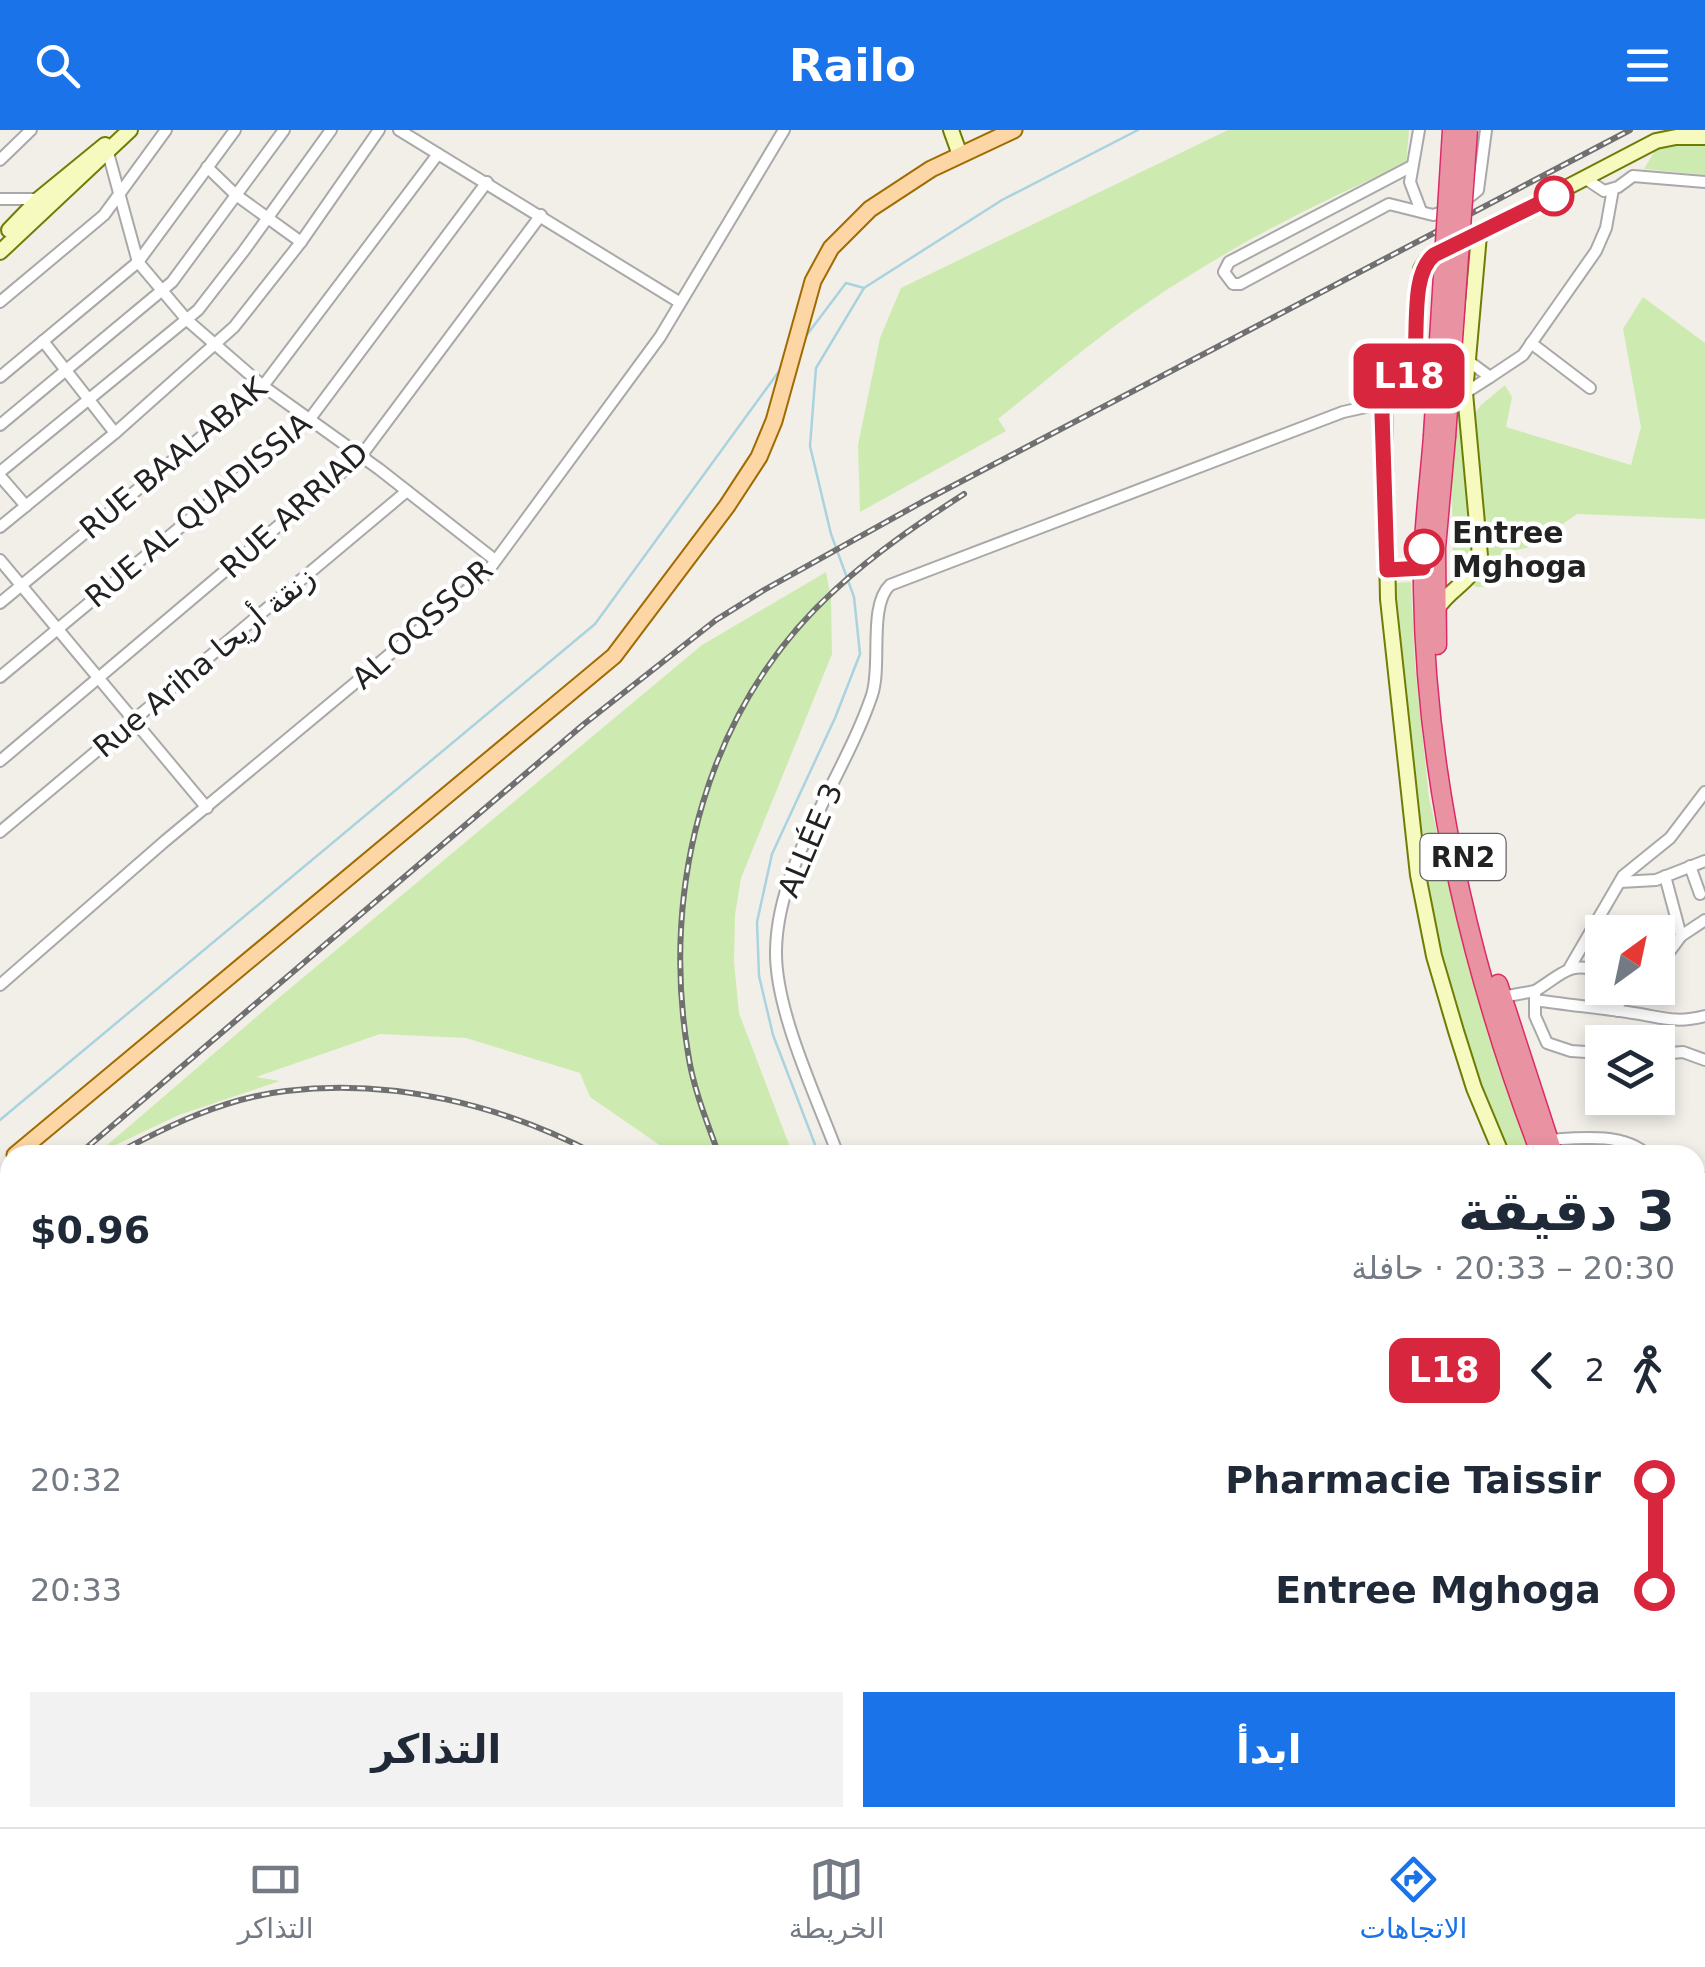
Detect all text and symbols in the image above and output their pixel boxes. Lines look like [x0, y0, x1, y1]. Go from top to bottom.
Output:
icon: search [30, 38, 85, 93]
icon: menu [1620, 38, 1675, 93]
text: Railo [789, 39, 916, 92]
unlabelled marker [1535, 177, 1573, 215]
line badge: L18 [1352, 344, 1466, 408]
text: L18 [1373, 356, 1445, 396]
street label: RUE BAALABAK [73, 369, 274, 546]
street label: RUE AL QUADISSIA [78, 405, 318, 615]
street label: RUE ARRIAD [213, 435, 375, 585]
place label: Entree Mghoga [1452, 515, 1587, 584]
marker: Entree Mghoga [1405, 530, 1443, 568]
street label: AL OQSSOR [345, 552, 499, 696]
street label: Rue Ariha زنقة أريحا [84, 557, 322, 765]
street label: ALLÉE 3 [770, 778, 850, 902]
road number: RN2 [1420, 834, 1506, 880]
north arrow [1585, 915, 1675, 1005]
map controls [1585, 915, 1675, 1115]
button: layers [1585, 1025, 1675, 1115]
text: 3 دقيقة [1458, 1179, 1675, 1243]
text: $0.96 [30, 1208, 150, 1252]
text: 20:30 – 20:33 · حافلة [1351, 1249, 1675, 1287]
icon: back [1515, 1343, 1570, 1398]
icon: walk [1620, 1343, 1675, 1398]
text: L18 [1409, 1350, 1480, 1390]
text: 2 [1585, 1351, 1605, 1389]
text: Pharmacie Taissir [1225, 1458, 1601, 1502]
text: 20:32 [30, 1461, 122, 1499]
text: Entree Mghoga [1275, 1568, 1601, 1612]
text: 20:33 [30, 1571, 122, 1609]
button: التذاكر [30, 1692, 843, 1807]
button: ابدأ [863, 1692, 1675, 1807]
tab: التذاكر [238, 1852, 314, 1945]
tab: الخريطة [789, 1852, 884, 1945]
tab: الاتجاهات [1360, 1852, 1467, 1945]

